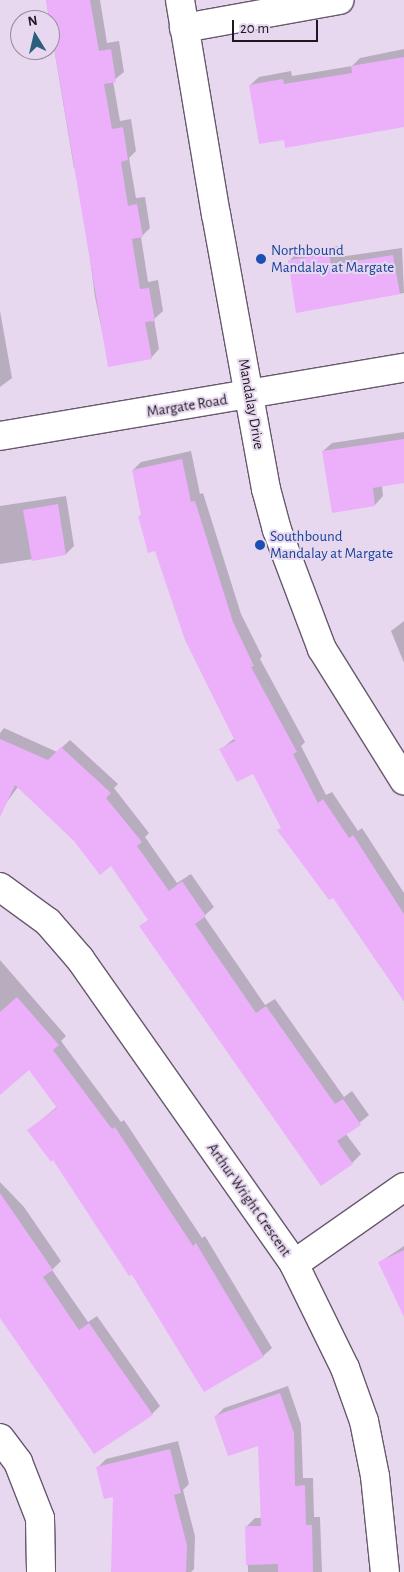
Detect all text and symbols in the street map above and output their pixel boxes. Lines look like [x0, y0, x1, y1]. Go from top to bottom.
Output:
north arrow [10, 10, 60, 60]
scale bar [234, 10, 320, 42]
text: N [27, 13, 39, 29]
text: 20 m [240, 21, 269, 36]
place label: Northbound Mandalay at Margate [271, 241, 394, 276]
marker: Northbound Mandalay at Margate [255, 253, 267, 265]
street label: Mandalay Drive [234, 357, 268, 451]
street label: Margate Road [146, 391, 228, 421]
place label: Southbound Mandalay at Margate [270, 527, 393, 562]
marker: Southbound Mandalay at Margate [254, 539, 266, 551]
street label: Arthur Wright Crescent [203, 1140, 295, 1260]

